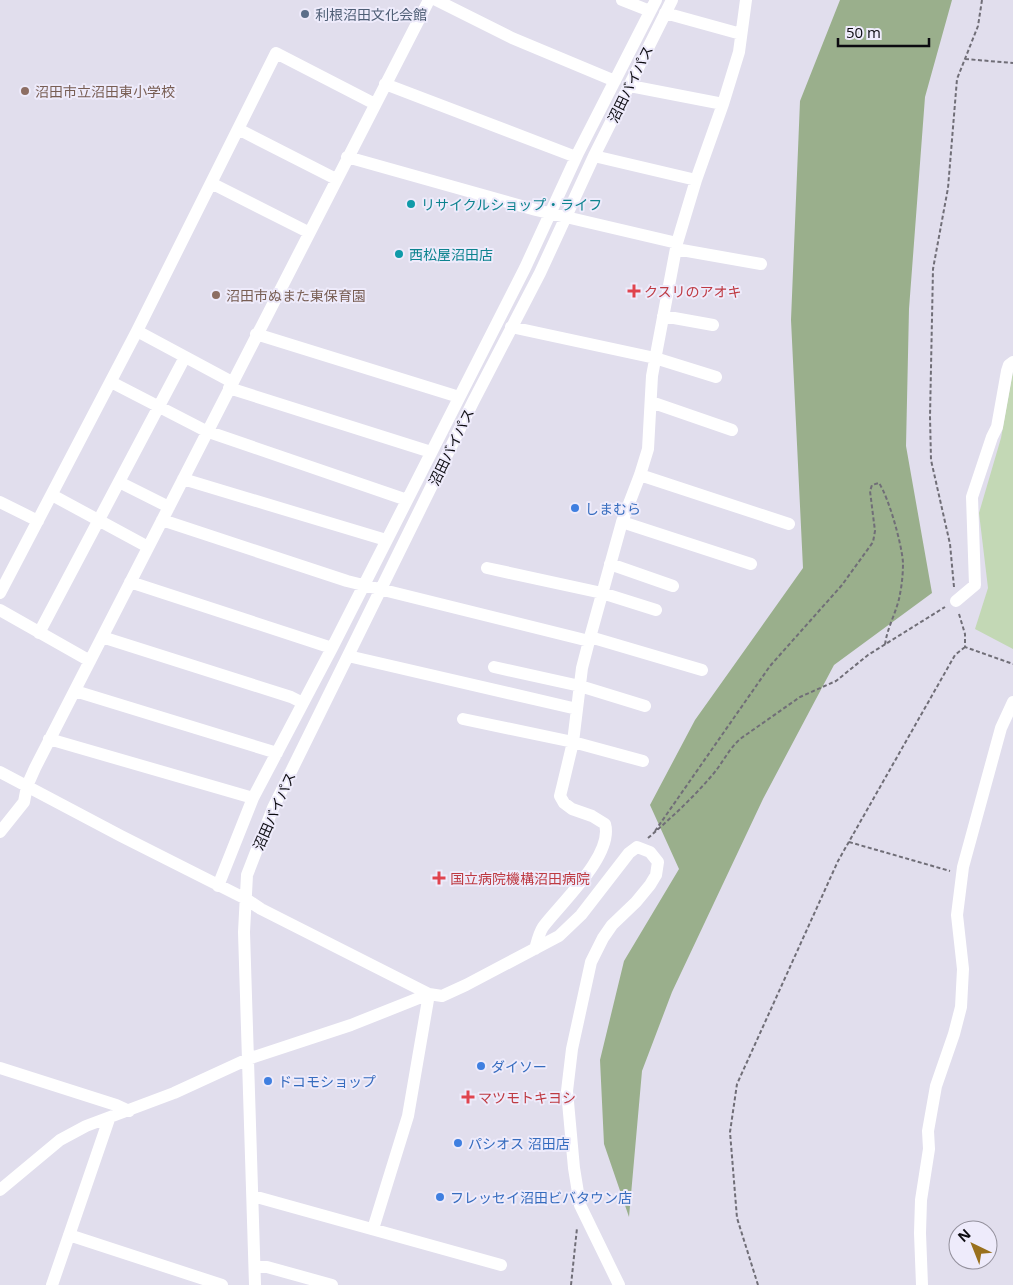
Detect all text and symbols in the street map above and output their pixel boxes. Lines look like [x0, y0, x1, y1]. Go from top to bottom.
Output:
place label: 利根沼田文化会館 [315, 5, 427, 24]
marker: 利根沼田文化会館 [299, 8, 311, 20]
scale bar [838, 15, 929, 47]
text: 50 m [846, 22, 881, 42]
street label: 沼田バイパス [603, 42, 657, 126]
place label: 沼田市立沼田東小学校 [35, 82, 175, 101]
marker: 沼田市立沼田東小学校 [19, 85, 31, 97]
place label: リサイクルショップ・ライフ [421, 195, 602, 214]
marker: リサイクルショップ・ライフ [405, 198, 417, 210]
place label: 西松屋沼田店 [409, 245, 493, 264]
marker: 西松屋沼田店 [393, 248, 405, 260]
place label: クスリのアオキ [644, 282, 742, 301]
marker: クスリのアオキ [628, 285, 640, 297]
place label: 沼田市ぬまた東保育園 [226, 286, 366, 305]
marker: 沼田市ぬまた東保育園 [210, 289, 222, 301]
street label: 沼田バイパス [424, 405, 478, 489]
place label: しまむら [585, 499, 641, 518]
marker: しまむら [569, 502, 581, 514]
street label: 沼田バイパス [248, 769, 300, 853]
place label: 国立病院機構沼田病院 [450, 869, 590, 888]
marker: 国立病院機構沼田病院 [432, 871, 446, 885]
place label: ダイソー [491, 1057, 547, 1076]
marker: ダイソー [475, 1060, 487, 1072]
place label: ドコモショップ [278, 1072, 376, 1091]
marker: ドコモショップ [262, 1075, 274, 1087]
place label: マツモトキヨシ [478, 1088, 576, 1107]
marker: マツモトキヨシ [462, 1091, 474, 1103]
place label: パシオス 沼田店 [468, 1134, 570, 1153]
marker: パシオス 沼田店 [452, 1137, 464, 1149]
place label: フレッセイ沼田ビバタウン店 [450, 1188, 632, 1207]
marker: フレッセイ沼田ビバタウン店 [434, 1191, 446, 1203]
north arrow [948, 1220, 998, 1270]
text: N [953, 1224, 974, 1246]

